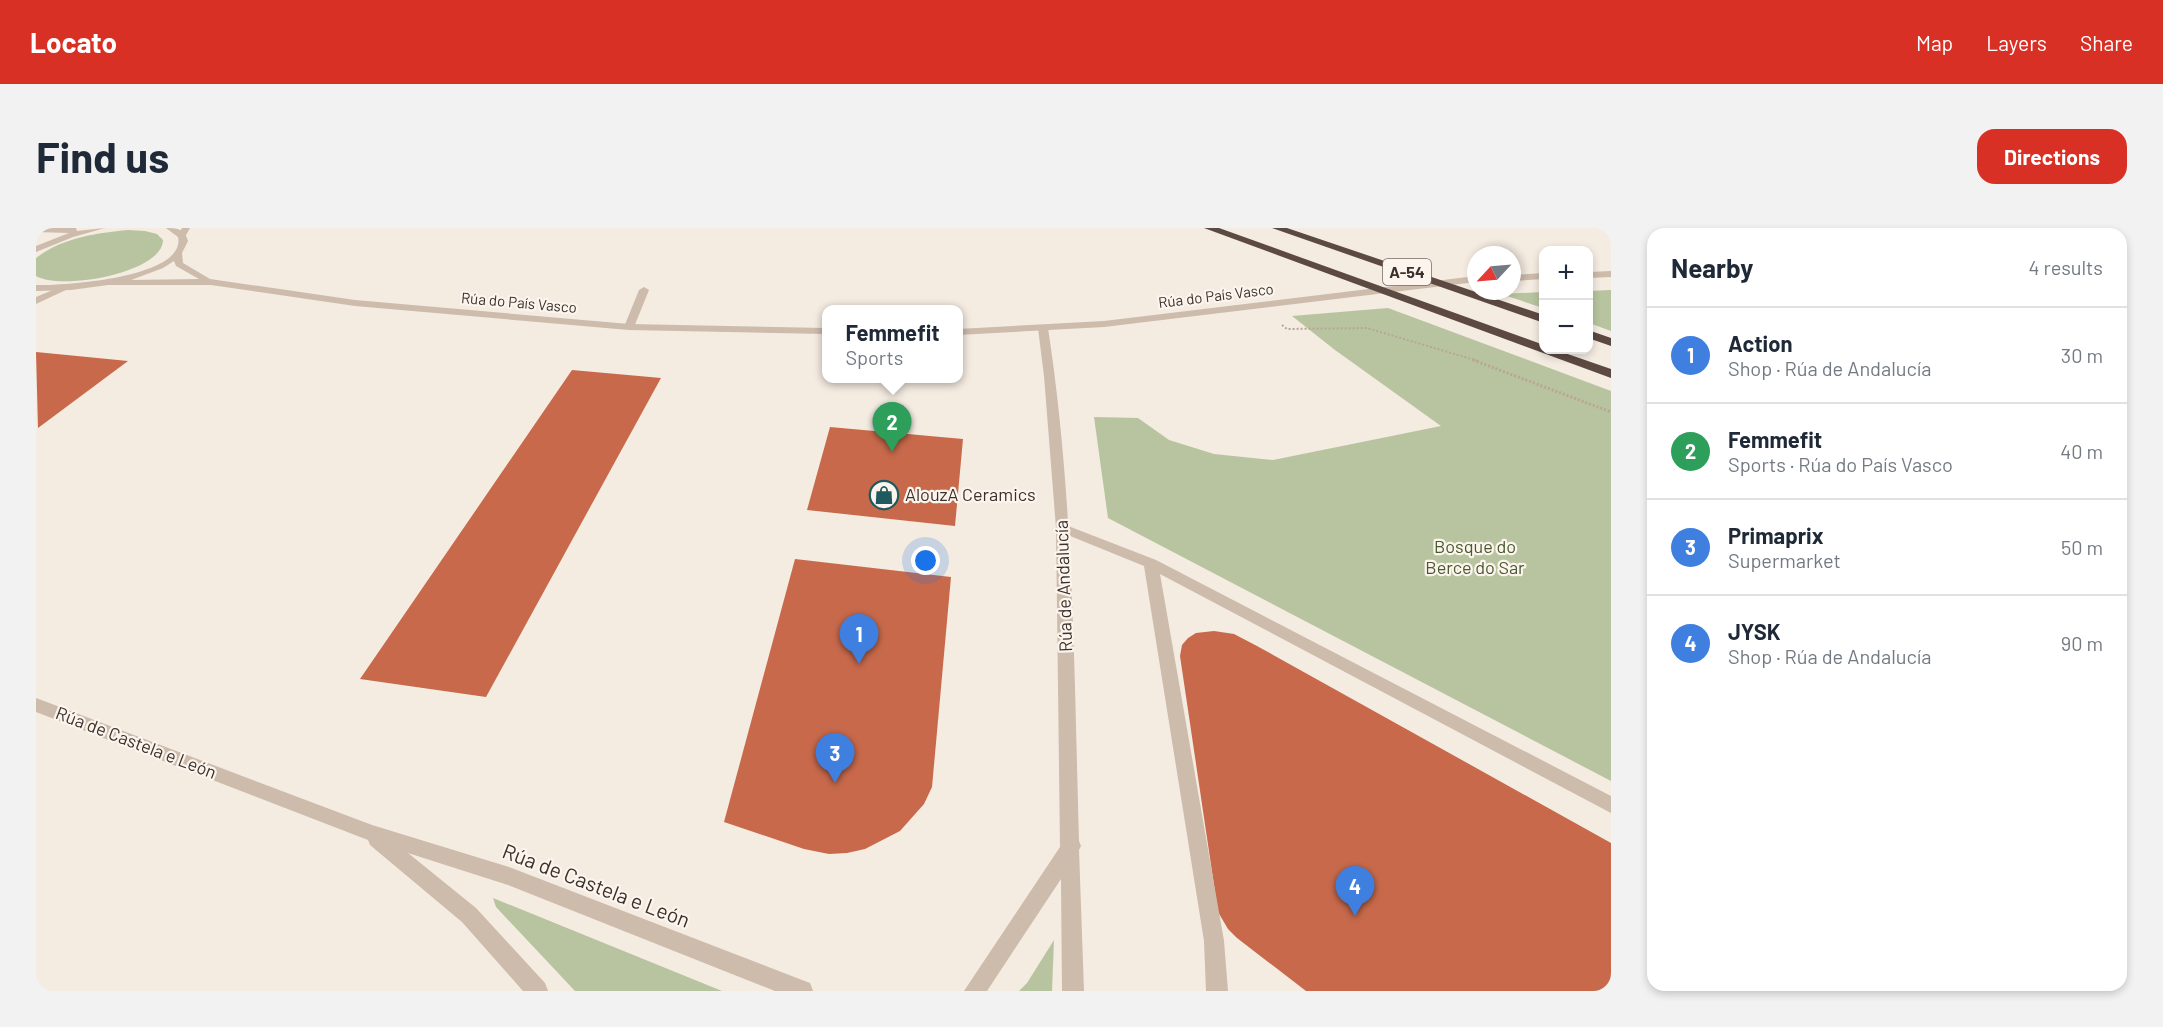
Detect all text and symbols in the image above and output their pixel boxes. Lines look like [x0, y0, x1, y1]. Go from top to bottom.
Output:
text: Locato [30, 25, 117, 59]
text: Map [1916, 30, 1953, 55]
text: Layers [1986, 30, 2047, 55]
text: Share [2080, 30, 2133, 55]
button: Directions [1977, 129, 2127, 184]
text: Find us [36, 131, 169, 181]
north arrow [1467, 246, 1521, 300]
map controls [1539, 246, 1593, 354]
button: + [1539, 246, 1593, 300]
text: Nearby [1671, 252, 1753, 283]
text: 4 results [2028, 255, 2103, 279]
road number: A-54 [1383, 259, 1431, 285]
street label: Rúa do País Vasco [1157, 279, 1275, 311]
street label: Rúa do País Vasco [460, 288, 578, 316]
button: − [1539, 300, 1593, 354]
popup [822, 305, 963, 383]
text: Femmefit [845, 319, 940, 345]
text: Action [1728, 330, 1792, 356]
text: 1 [1687, 343, 1694, 367]
text: 30 m [2061, 343, 2103, 367]
text: Sports [845, 345, 903, 369]
text: Shop · Rúa de Andalucía [1728, 356, 1931, 380]
pin: 2 [872, 402, 912, 452]
text: Femmefit [1728, 426, 1822, 452]
text: 2 [1685, 439, 1696, 463]
text: 40 m [2060, 439, 2103, 463]
text: Sports · Rúa do País Vasco [1728, 452, 1953, 476]
shop icon: AlouzA Ceramics [868, 479, 900, 511]
place label: AlouzA Ceramics [905, 483, 1036, 505]
street label: Rúa de Andalucía [1050, 520, 1076, 652]
text: Primaprix [1728, 522, 1824, 548]
park label: Bosque do Berce do Sar [1425, 535, 1525, 578]
text: 3 [1685, 535, 1696, 559]
text: 50 m [2061, 535, 2103, 559]
your location [911, 546, 940, 575]
text: Supermarket [1728, 548, 1841, 572]
pin: 1 [840, 614, 878, 664]
text: JYSK [1728, 618, 1781, 644]
text: 4 [1684, 631, 1697, 655]
text: 90 m [2061, 631, 2103, 655]
text: Shop · Rúa de Andalucía [1728, 644, 1931, 668]
street label: Rúa de Castela e León [53, 701, 220, 783]
pin: 3 [816, 734, 854, 783]
street label: Rúa de Castela e León [499, 837, 694, 932]
pin: 4 [1336, 866, 1374, 916]

